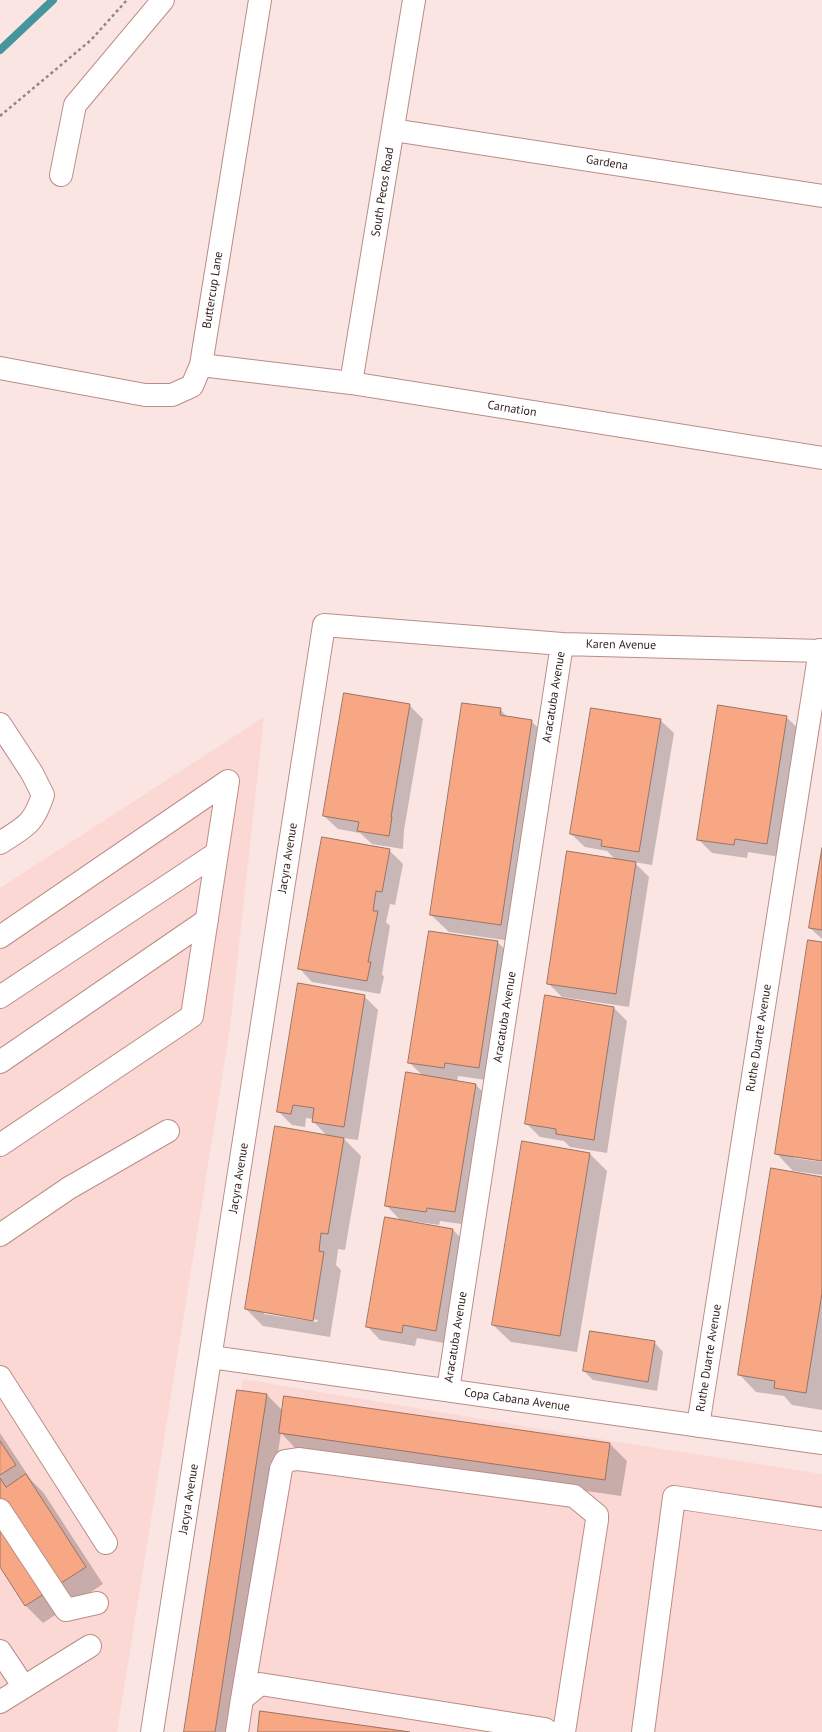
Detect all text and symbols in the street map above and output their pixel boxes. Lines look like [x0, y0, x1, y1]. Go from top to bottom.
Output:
street label: South Pecos Road [369, 146, 397, 238]
street label: Gardena [585, 153, 629, 173]
street label: Buttercup Lane [200, 250, 226, 330]
street label: Carnation [486, 398, 538, 420]
street label: Karen Avenue [586, 637, 656, 653]
street label: Aracatuba Avenue [540, 650, 568, 744]
street label: Jacyra Avenue [275, 822, 301, 894]
street label: Aracatuba Avenue [491, 970, 519, 1064]
street label: Ruthe Duarte Avenue [743, 983, 775, 1093]
street label: Jacyra Avenue [226, 1142, 252, 1214]
street label: Aracatuba Avenue [442, 1290, 470, 1384]
street label: Ruthe Duarte Avenue [693, 1303, 725, 1413]
street label: Copa Cabana Avenue [463, 1385, 571, 1415]
street label: Jacyra Avenue [176, 1463, 202, 1535]

